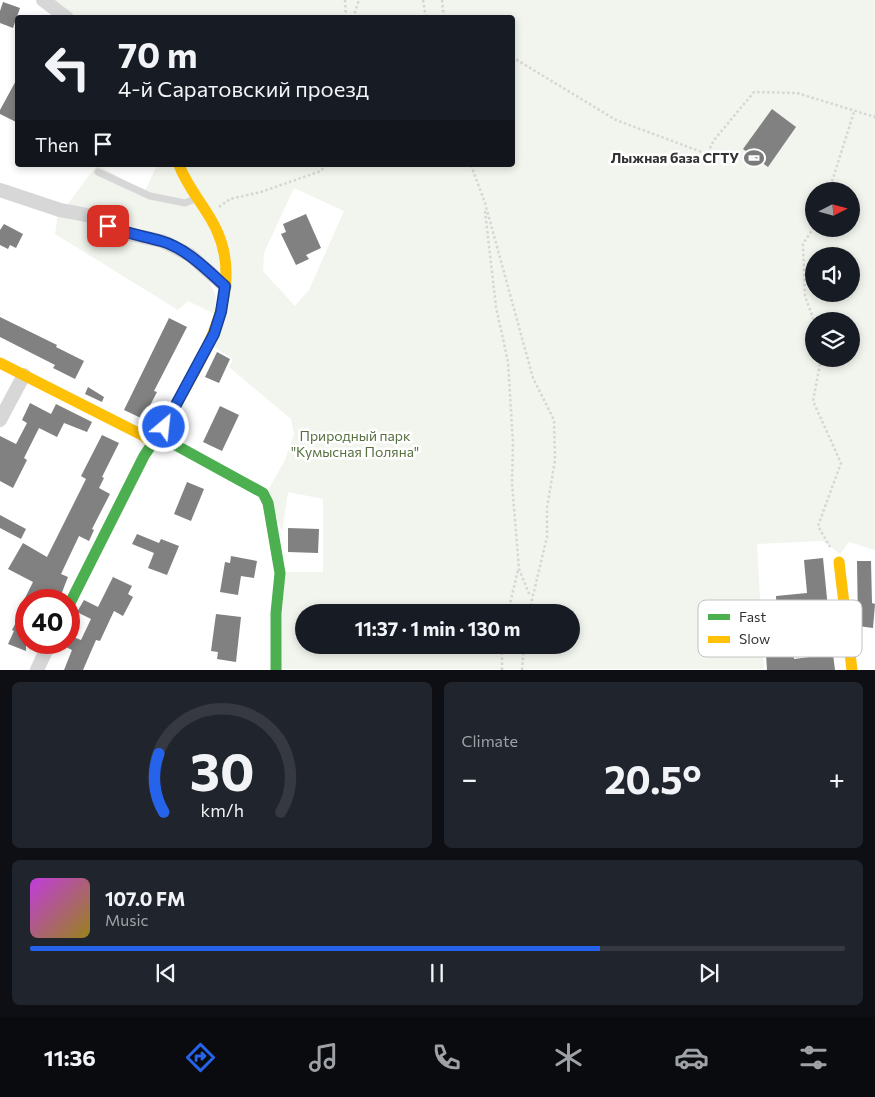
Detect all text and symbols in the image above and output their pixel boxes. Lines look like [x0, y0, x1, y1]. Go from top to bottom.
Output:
text: 70 m [118, 32, 198, 75]
icon: left [35, 35, 100, 100]
text: 4-й Саратовский проезд [118, 75, 369, 102]
icon: arrive [89, 130, 117, 158]
text: Then [35, 133, 79, 156]
sports icon: Лыжная база СГТУ [743, 147, 765, 169]
place label: Лыжная база СГТУ [611, 149, 739, 166]
north arrow [805, 182, 860, 238]
map controls [805, 182, 860, 367]
pin [87, 205, 129, 247]
icon: arrive [94, 212, 122, 240]
button: sound [805, 247, 860, 302]
button: layers [805, 312, 860, 367]
position arrow [137, 400, 189, 452]
park label: Природный парк "Кумысная Поляна" [291, 427, 419, 460]
speed limit sign: 40 [15, 589, 80, 654]
legend [698, 600, 862, 657]
text: Fast [739, 608, 766, 625]
text: 11:37 · 1 min · 130 m [355, 617, 520, 640]
text: Slow [739, 630, 770, 647]
text: Climate [462, 731, 518, 750]
text: 30 [189, 738, 254, 802]
text: 20.5° [604, 755, 702, 802]
text: − [462, 761, 477, 795]
text: + [829, 761, 845, 795]
text: km/h [200, 799, 243, 821]
text: 107.0 FM [105, 887, 185, 910]
text: Music [105, 910, 149, 929]
icon: previous [152, 959, 180, 987]
icon: pause [423, 959, 451, 987]
icon: next [695, 959, 723, 987]
icon: directions [183, 1040, 218, 1075]
icon: music [306, 1040, 341, 1075]
icon: phone [429, 1040, 464, 1075]
icon: climate [551, 1040, 586, 1075]
icon: car [674, 1040, 709, 1075]
icon: filters [796, 1040, 831, 1075]
text: 11:36 [44, 1044, 96, 1071]

